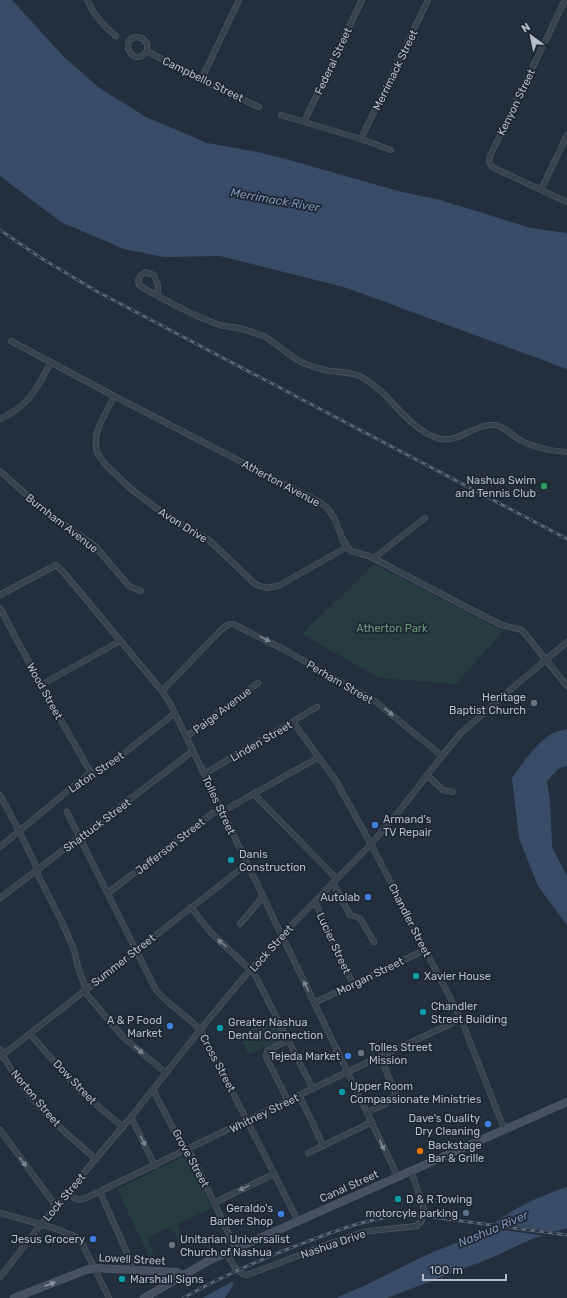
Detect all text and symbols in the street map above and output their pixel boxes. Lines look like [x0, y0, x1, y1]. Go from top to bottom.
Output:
north arrow [511, 16, 551, 56]
text: N [519, 20, 533, 36]
street label: Federal Street [312, 25, 355, 97]
street label: Merrimack Street [370, 27, 421, 113]
street label: Campbello Street [160, 54, 246, 105]
street label: Kenyon Street [495, 66, 538, 138]
water label: Merrimack River [229, 185, 321, 215]
street label: Atherton Avenue [239, 457, 322, 510]
place label: Nashua Swim and Tennis Club [455, 474, 536, 500]
marker: Nashua Swim and Tennis Club [539, 481, 549, 491]
street label: Burnham Avenue [23, 491, 100, 556]
street label: Avon Drive [156, 505, 210, 546]
park label: Atherton Park [356, 622, 428, 635]
one-way arrow [259, 636, 271, 642]
street label: Perham Street [304, 658, 376, 707]
street label: Wood Street [24, 661, 66, 722]
street label: Paige Avenue [191, 684, 254, 736]
place label: Heritage Baptist Church [449, 691, 526, 717]
marker: Heritage Baptist Church [529, 698, 539, 708]
one-way arrow [383, 707, 394, 716]
street label: Linden Street [228, 718, 295, 764]
street label: Laton Street [66, 749, 127, 796]
street label: Tolles Street [199, 774, 238, 837]
street label: Shattuck Street [61, 795, 134, 855]
place label: Armand's TV Repair [383, 813, 433, 839]
street label: Jefferson Street [133, 815, 208, 877]
marker: Armand's TV Repair [370, 820, 380, 830]
place label: Danis Construction [239, 848, 306, 874]
marker: Danis Construction [226, 855, 236, 865]
street label: Chandler Street [385, 881, 434, 960]
place label: Autolab [320, 891, 360, 904]
marker: Autolab [363, 892, 373, 902]
street label: Lucier Street [314, 911, 354, 976]
street label: Lock Street [247, 922, 296, 974]
street label: Summer Street [89, 931, 158, 989]
one-way arrow [217, 939, 227, 948]
street label: Morgan Street [335, 954, 406, 998]
place label: Xavier House [424, 970, 491, 983]
marker: Xavier House [411, 971, 421, 981]
one-way arrow [303, 981, 309, 992]
place label: Chandler Street Building [431, 1000, 507, 1026]
marker: Chandler Street Building [418, 1007, 428, 1017]
place label: A & P Food Market [107, 1014, 163, 1040]
place label: Greater Nashua Dental Connection [228, 1016, 323, 1042]
marker: A & P Food Market [165, 1021, 175, 1031]
marker: Greater Nashua Dental Connection [215, 1023, 225, 1033]
street label: Cross Street [197, 1032, 239, 1095]
place label: Tolles Street Mission [369, 1041, 433, 1067]
one-way arrow [134, 1046, 144, 1055]
marker: Tolles Street Mission [356, 1048, 366, 1058]
place label: Tejeda Market [269, 1050, 341, 1063]
marker: Tejeda Market [343, 1051, 353, 1061]
street label: Dow Street [50, 1057, 100, 1108]
street label: Norton Street [8, 1067, 64, 1130]
place label: Upper Room Compassionate Ministries [350, 1080, 482, 1106]
marker: Upper Room Compassionate Ministries [337, 1087, 347, 1097]
street label: Whitney Street [227, 1091, 302, 1136]
place label: Dave's Quality Dry Cleaning [408, 1112, 480, 1138]
marker: Dave's Quality Dry Cleaning [483, 1119, 493, 1129]
street label: Grove Street [169, 1127, 212, 1190]
one-way arrow [140, 1136, 146, 1147]
one-way arrow [379, 1139, 385, 1151]
place label: Backstage Bar & Grille [428, 1139, 484, 1165]
marker: Backstage Bar & Grille [415, 1146, 425, 1156]
one-way arrow [19, 1156, 27, 1167]
street label: Canal Street [318, 1167, 381, 1205]
street label: Lock Street [41, 1170, 89, 1224]
one-way arrow [239, 1185, 250, 1191]
place label: D & R Towing [406, 1193, 472, 1206]
marker: D & R Towing [393, 1194, 403, 1204]
place label: Geraldo's Barber Shop [210, 1202, 273, 1228]
place label: motorcyle parking [365, 1207, 458, 1220]
water label: Nashua River [456, 1208, 530, 1250]
marker: motorcyle parking [461, 1208, 471, 1218]
marker: Geraldo's Barber Shop [276, 1209, 286, 1219]
street label: Nashua Drive [299, 1227, 367, 1262]
place label: Jesus Grocery [11, 1233, 85, 1246]
place label: Unitarian Universalist Church of Nashua [180, 1233, 291, 1259]
marker: Jesus Grocery [88, 1234, 98, 1244]
marker: Unitarian Universalist Church of Nashua [167, 1240, 177, 1250]
street label: Lowell Street [98, 1251, 166, 1268]
scale bar [423, 1256, 506, 1282]
text: 100 m [429, 1263, 463, 1277]
place label: Marshall Signs [130, 1273, 204, 1286]
marker: Marshall Signs [117, 1274, 127, 1284]
one-way arrow [45, 1280, 57, 1286]

